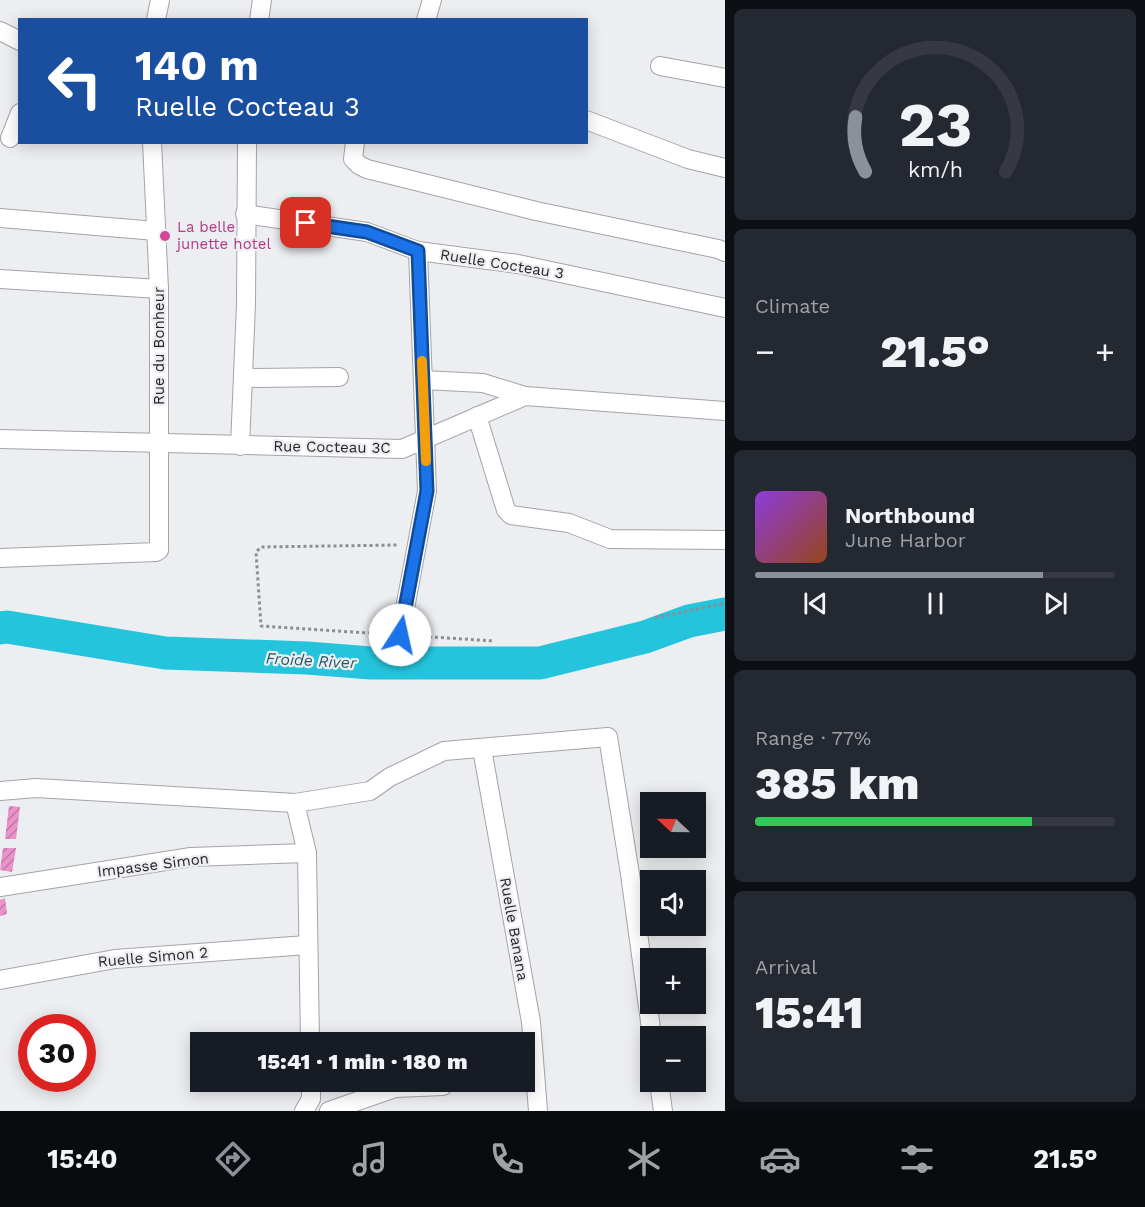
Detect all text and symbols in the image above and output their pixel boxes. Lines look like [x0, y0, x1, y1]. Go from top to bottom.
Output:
text: 140 m [135, 41, 259, 90]
icon: left [36, 42, 114, 120]
text: 23 [898, 88, 972, 161]
text: Ruelle Cocteau 3 [135, 91, 360, 123]
text: km/h [907, 157, 963, 182]
pin [280, 197, 331, 248]
icon: arrive [289, 206, 322, 239]
place label: La belle junette hotel [175, 218, 271, 253]
marker: La belle junette hotel [158, 229, 172, 243]
street label: Ruelle Cocteau 3 [439, 245, 565, 283]
street label: Rue du Bonheur [150, 287, 168, 405]
text: Climate [755, 294, 830, 318]
text: 21.5° [880, 325, 990, 378]
text: − [755, 332, 775, 371]
text: + [1095, 332, 1115, 371]
street label: Rue Cocteau 3C [273, 437, 391, 457]
text: Northbound [845, 503, 975, 528]
text: June Harbor [845, 528, 966, 552]
icon: previous [799, 587, 832, 620]
icon: pause [919, 587, 952, 620]
icon: next [1039, 587, 1072, 620]
position arrow [368, 603, 432, 667]
water label: Froide River [265, 649, 357, 672]
text: Range · 77% [755, 726, 871, 750]
text: 385 km [755, 757, 920, 810]
north arrow [640, 792, 706, 858]
map controls [640, 792, 706, 1092]
street label: Impasse Simon [96, 849, 210, 881]
button: sound [640, 870, 706, 936]
street label: Ruelle Banana [496, 876, 532, 983]
street label: Ruelle Simon 2 [97, 943, 209, 971]
button: + [640, 948, 706, 1014]
text: Arrival [755, 955, 817, 979]
text: 15:41 [755, 986, 863, 1039]
speed limit sign: 30 [18, 1014, 96, 1092]
button: − [640, 1026, 706, 1092]
text: 15:41 · 1 min · 180 m [257, 1049, 468, 1074]
icon: directions [212, 1138, 254, 1180]
icon: music [349, 1138, 391, 1180]
icon: phone [486, 1138, 528, 1180]
icon: climate [623, 1138, 665, 1180]
icon: car [759, 1138, 801, 1180]
icon: filters [896, 1138, 938, 1180]
text: 15:40 [47, 1143, 118, 1175]
text: 21.5° [1033, 1143, 1098, 1175]

